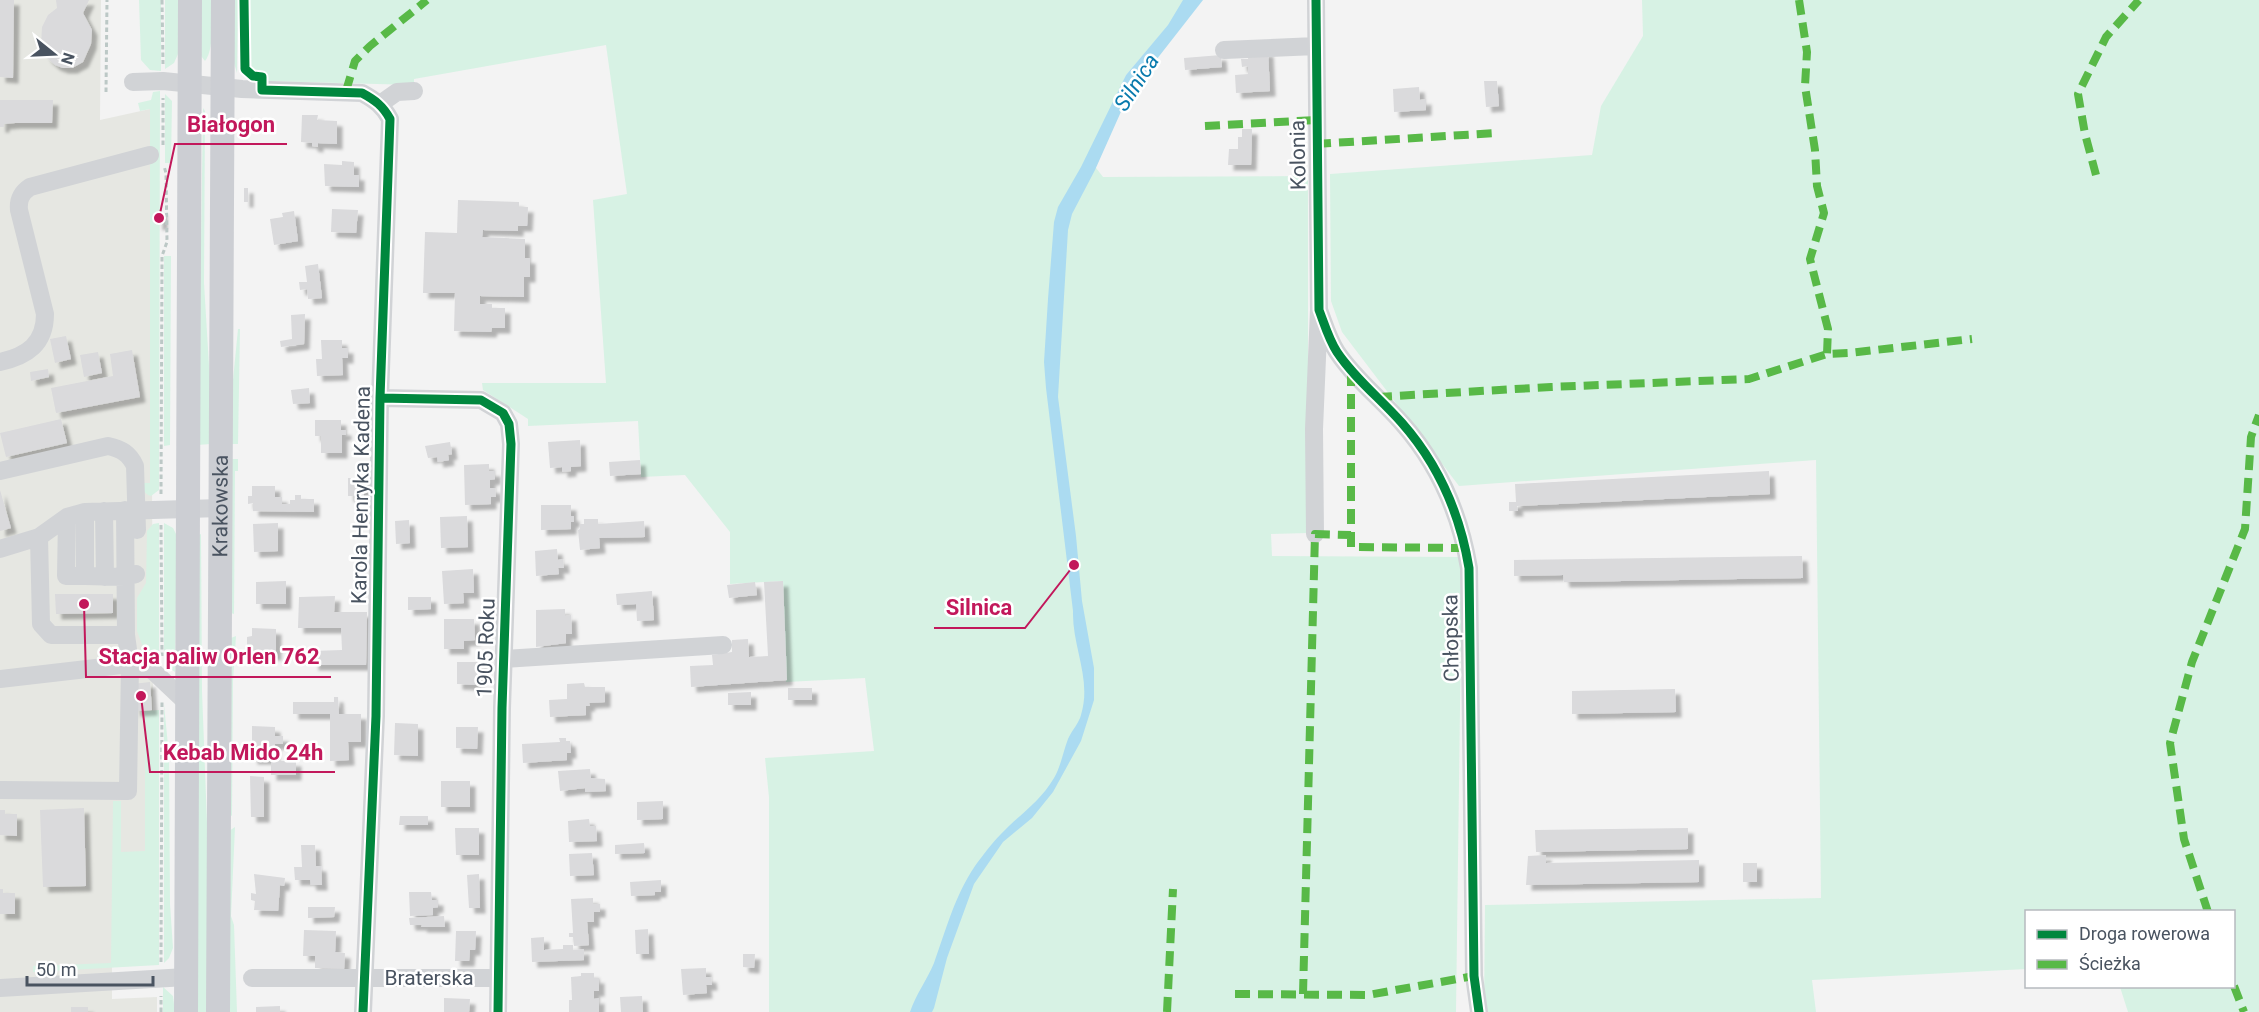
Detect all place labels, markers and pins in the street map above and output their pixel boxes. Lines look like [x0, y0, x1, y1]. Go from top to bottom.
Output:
callout: Białogon [175, 104, 287, 144]
callout: Silnica [934, 588, 1025, 628]
callout: Stacja paliw Orlen 762 [86, 637, 331, 677]
callout: Kebab Mido 24h [150, 732, 335, 772]

